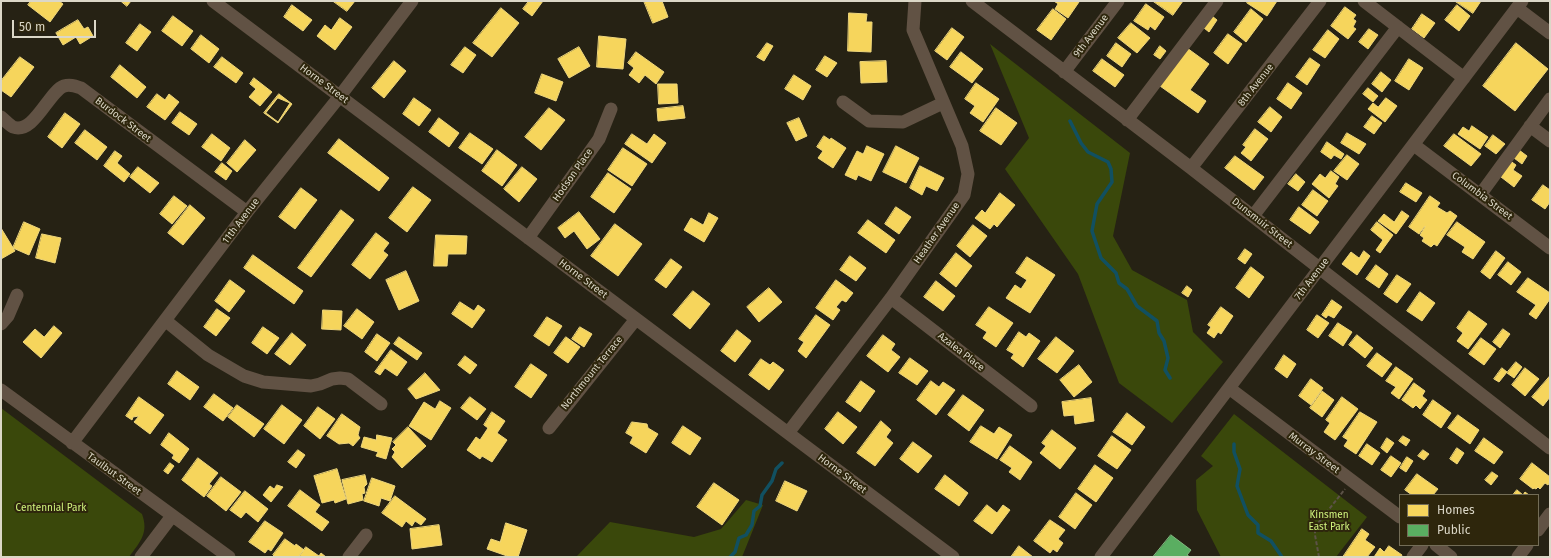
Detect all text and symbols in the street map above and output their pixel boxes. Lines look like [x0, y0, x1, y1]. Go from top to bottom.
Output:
scale bar [14, 12, 98, 38]
street label: 9th Avenue [1071, 12, 1111, 60]
text: 50 m [19, 20, 45, 34]
street label: 8th Avenue [1236, 61, 1276, 109]
street label: Horne Street [297, 62, 351, 106]
street label: Burdock Street [93, 95, 153, 145]
street label: Hodson Place [550, 146, 596, 204]
street label: Columbia Street [1449, 169, 1515, 223]
street label: 11th Avenue [220, 196, 262, 246]
street label: Dunsmuir Street [1229, 196, 1295, 250]
street label: Heather Avenue [911, 200, 963, 266]
street label: 7th Avenue [1292, 256, 1332, 302]
street label: Horne Street [556, 257, 610, 301]
street label: Azalea Place [935, 330, 987, 374]
street label: Northmount Terrace [559, 334, 625, 412]
street label: Murray Street [1286, 430, 1342, 476]
street label: Taulbut Street [85, 450, 143, 498]
street label: Horne Street [815, 452, 869, 496]
legend [1399, 494, 1539, 546]
park label: Centennial Park [16, 502, 86, 514]
text: Homes [1437, 503, 1475, 517]
park label: Kinsmen East Park [1308, 509, 1350, 532]
text: Public [1437, 523, 1470, 537]

